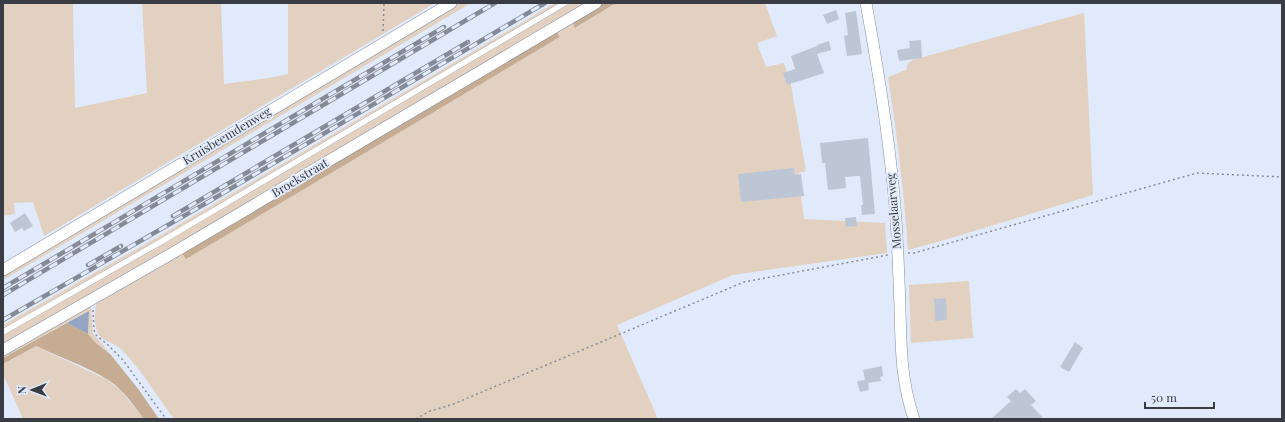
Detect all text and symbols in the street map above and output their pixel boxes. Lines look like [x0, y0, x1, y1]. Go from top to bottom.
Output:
street label: Kruisbeemdenweg [179, 102, 274, 168]
street label: Broekstraat [268, 154, 331, 200]
street label: Mosselaarweg [882, 172, 904, 250]
north arrow [12, 370, 52, 410]
scale bar [1145, 384, 1214, 410]
text: N [14, 386, 29, 394]
text: 50 m [1151, 389, 1177, 405]

